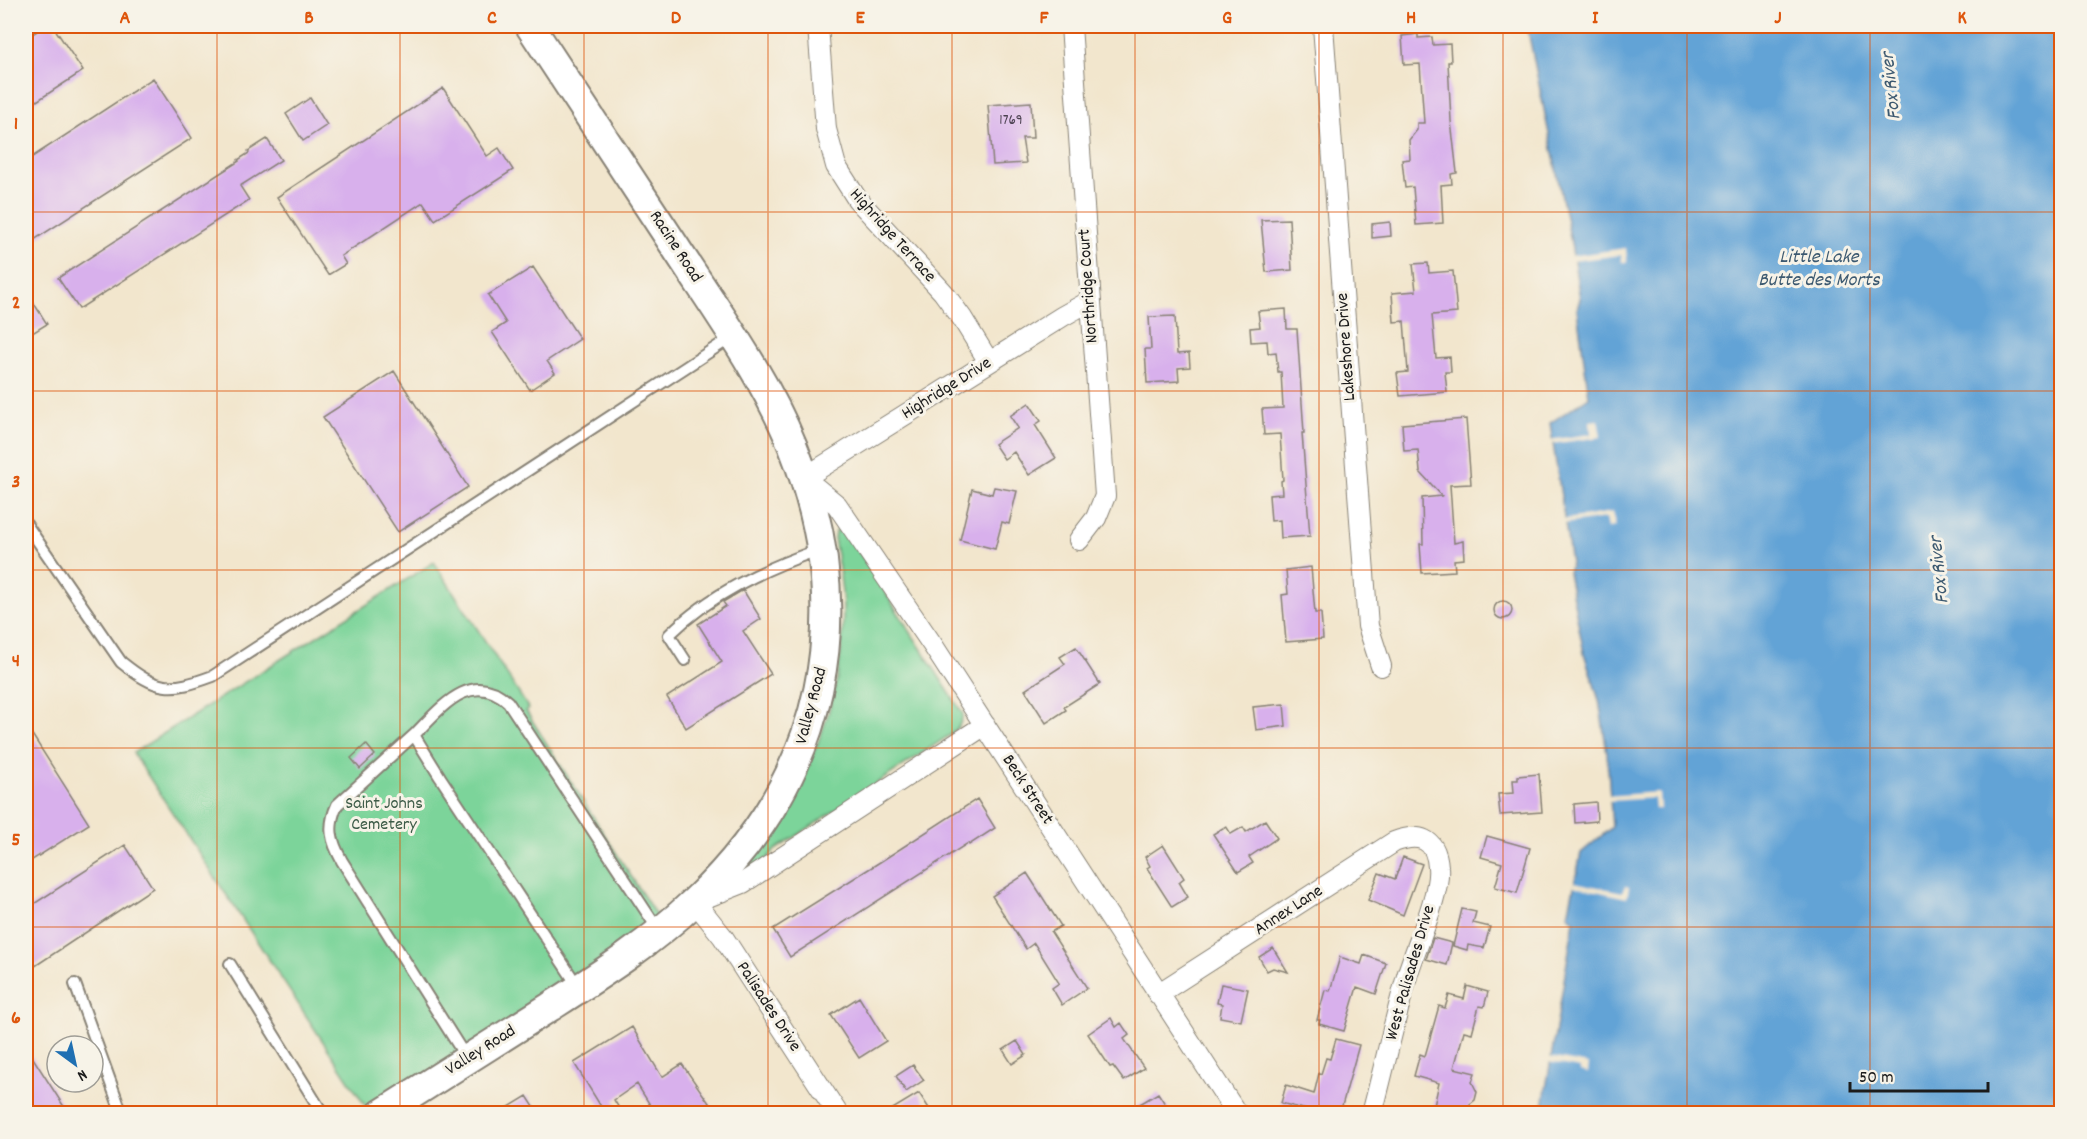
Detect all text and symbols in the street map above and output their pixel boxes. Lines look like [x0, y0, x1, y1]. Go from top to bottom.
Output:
text: A [120, 5, 131, 33]
text: B [304, 5, 314, 33]
text: C [487, 5, 497, 33]
text: D [671, 5, 682, 33]
text: E [855, 5, 865, 33]
text: F [1040, 5, 1050, 33]
text: G [1222, 5, 1232, 33]
text: H [1406, 5, 1416, 33]
text: I [1592, 5, 1599, 33]
text: J [1774, 5, 1782, 33]
text: K [1957, 5, 1967, 33]
water label: Fox River [1874, 48, 1909, 121]
house number: 1769 [999, 110, 1023, 132]
text: 1 [14, 111, 18, 139]
street label: Highridge Terrace [843, 183, 941, 289]
street label: Racine Road [642, 206, 708, 288]
street label: Northridge Court [1073, 228, 1105, 344]
water label: Little Lake Butte des Morts [1758, 244, 1880, 295]
text: 2 [12, 290, 20, 318]
street label: Lakeshore Drive [1331, 292, 1363, 402]
street label: Highridge Drive [897, 351, 997, 427]
text: 3 [12, 469, 20, 497]
water label: Fox River [1922, 532, 1957, 605]
text: 4 [12, 648, 20, 676]
street label: Valley Road [790, 665, 834, 747]
street label: Beck Street [995, 750, 1059, 830]
park label: Saint Johns Cemetery [345, 792, 423, 838]
text: 5 [11, 827, 21, 855]
street label: Annex Lane [1250, 879, 1328, 943]
street label: West Palisades Drive [1380, 902, 1442, 1044]
street label: Palisades Drive [729, 957, 807, 1057]
text: 6 [11, 1005, 21, 1033]
street label: Valley Road [441, 1020, 521, 1082]
north arrow [45, 1034, 105, 1094]
scale bar [1850, 1055, 1988, 1093]
text: N [72, 1063, 91, 1086]
text: 50 m [1859, 1066, 1894, 1091]

